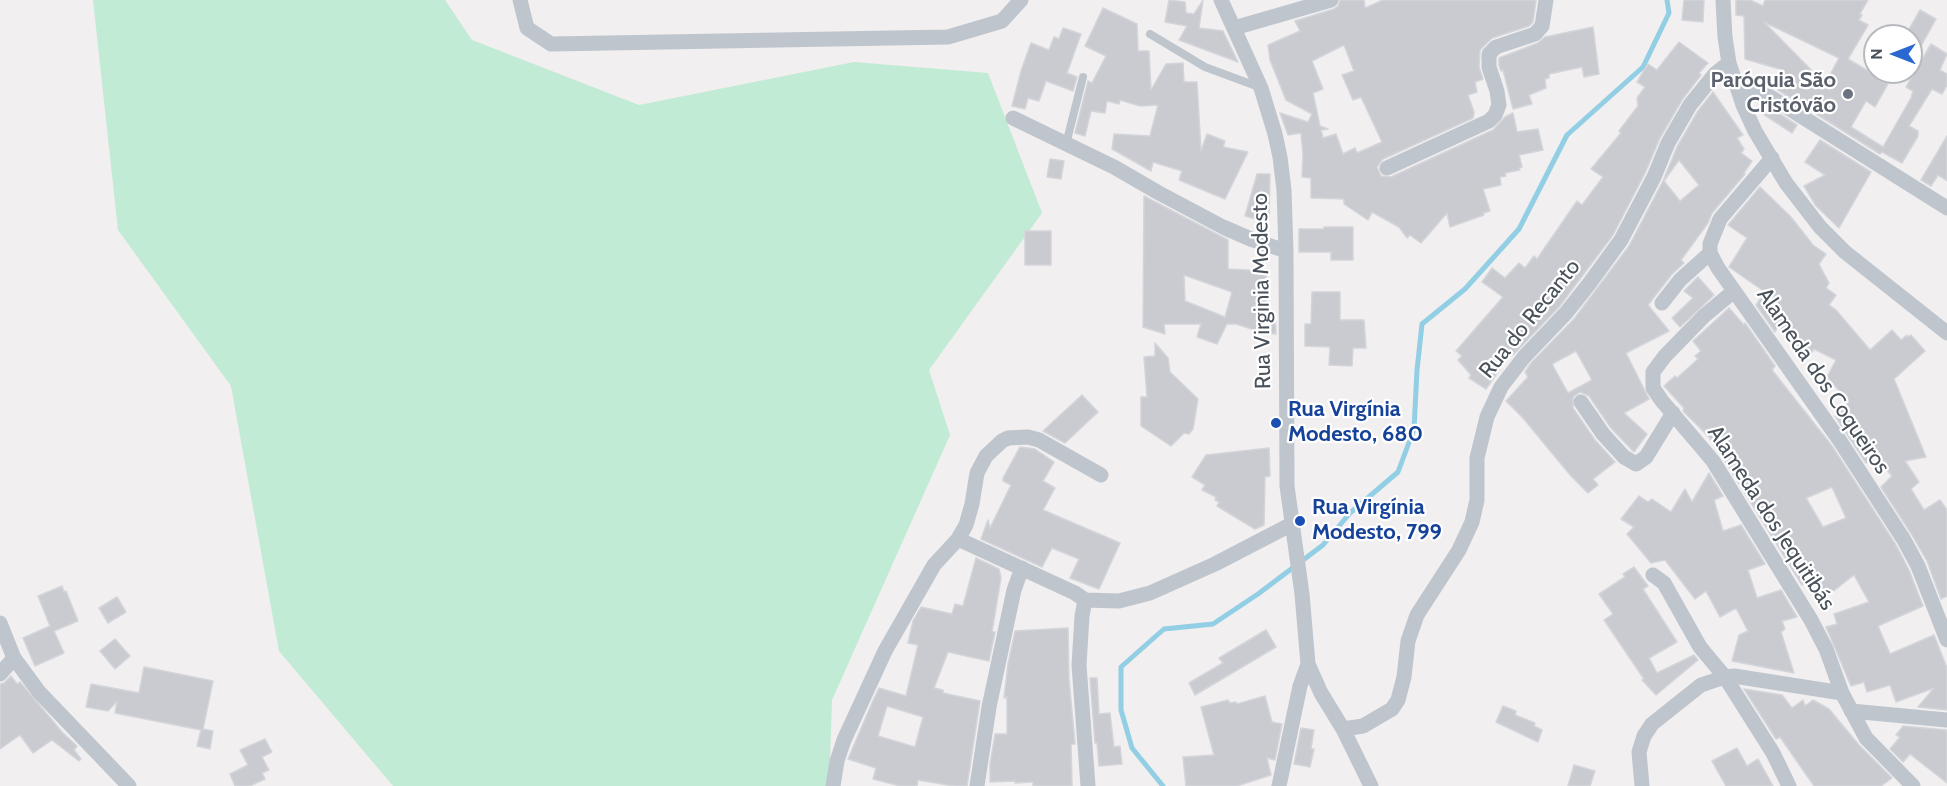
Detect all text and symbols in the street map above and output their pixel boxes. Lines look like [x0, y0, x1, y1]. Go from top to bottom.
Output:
north arrow [1863, 24, 1923, 84]
text: N [1867, 48, 1886, 60]
place label: Paróquia São Cristóvão [1710, 68, 1836, 119]
marker: Paróquia São Cristóvão [1841, 87, 1855, 101]
street label: Rua Virginia Modesto [1247, 193, 1277, 389]
street label: Rua do Recanto [1474, 254, 1586, 384]
street label: Alameda dos Coqueiros [1751, 283, 1895, 479]
place label: Rua Virgínia Modesto, 680 [1288, 397, 1423, 448]
marker: Rua Virgínia Modesto, 680 [1269, 416, 1283, 430]
street label: Alameda dos Jequitibás [1701, 421, 1841, 615]
place label: Rua Virgínia Modesto, 799 [1312, 495, 1442, 546]
marker: Rua Virgínia Modesto, 799 [1293, 514, 1307, 528]

